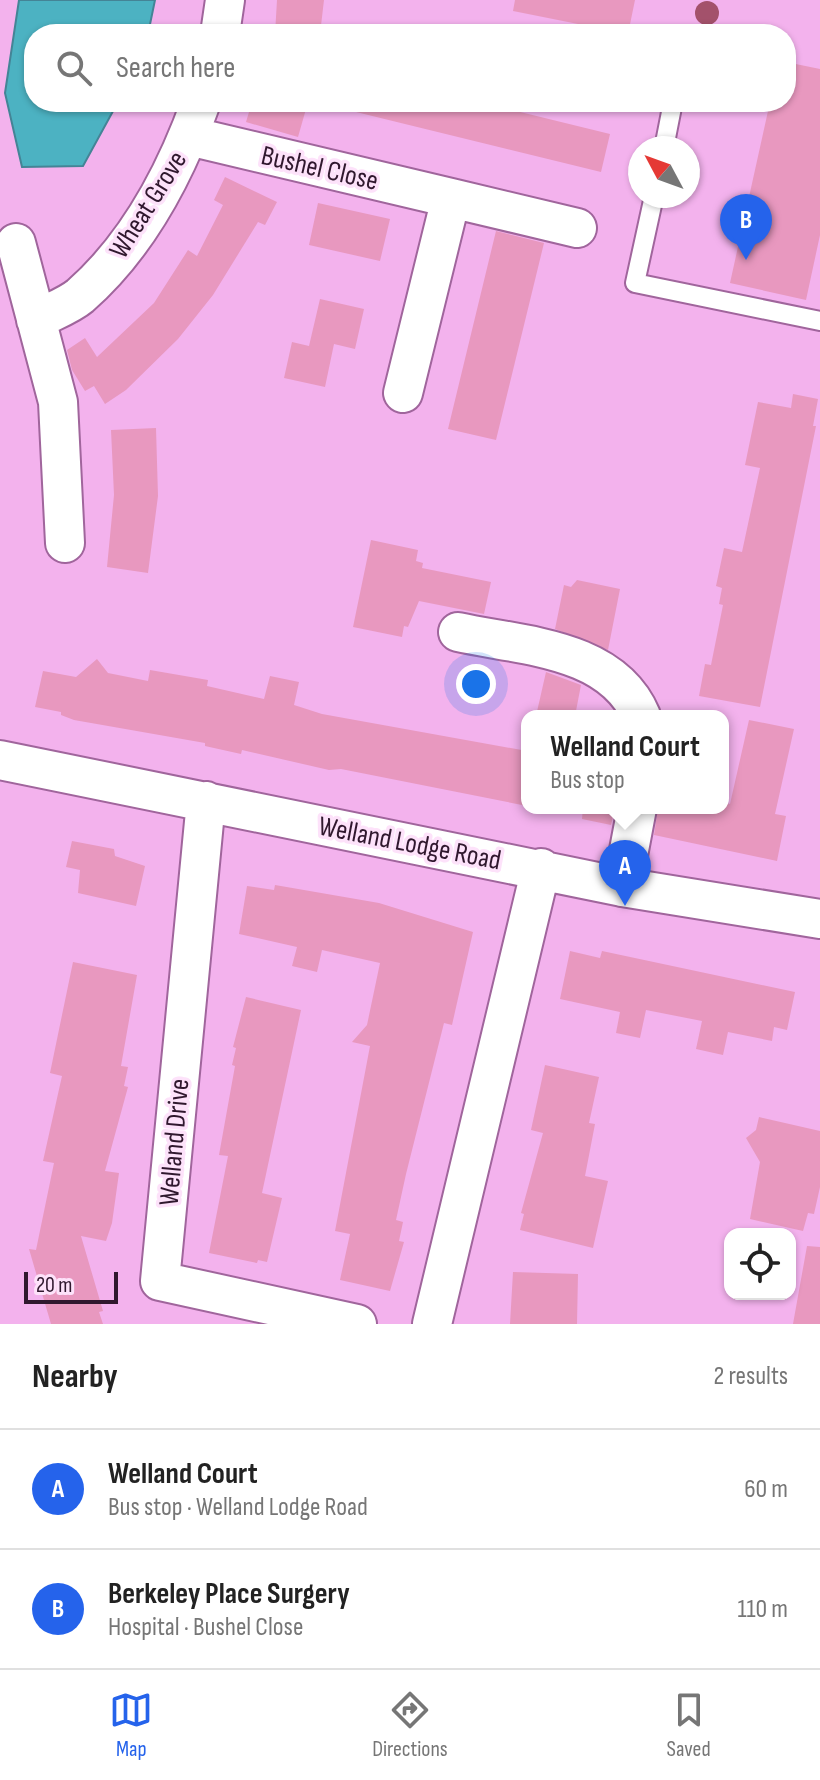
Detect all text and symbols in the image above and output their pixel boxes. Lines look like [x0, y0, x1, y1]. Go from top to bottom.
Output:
search box [24, 24, 796, 112]
icon: search [52, 46, 96, 90]
text: Search here [116, 50, 235, 86]
north arrow [628, 136, 700, 208]
street label: Bushel Close [258, 139, 381, 198]
street label: Wheat Grove [102, 145, 194, 264]
pin: B [720, 194, 772, 260]
your location [456, 664, 496, 704]
popup [521, 710, 729, 814]
text: Welland Court [550, 729, 700, 765]
text: Bus stop [550, 765, 625, 796]
street label: Welland Lodge Road [316, 810, 504, 877]
pin: A [599, 840, 651, 906]
street label: Welland Drive [153, 1077, 196, 1207]
map controls [724, 1228, 796, 1300]
button: locate [724, 1228, 796, 1300]
scale bar [24, 1268, 118, 1304]
text: 20 m [36, 1272, 73, 1299]
text: Nearby [32, 1356, 118, 1397]
text: 2 results [714, 1361, 788, 1392]
text: Welland Court [108, 1456, 258, 1492]
text: A [52, 1474, 64, 1505]
text: 60 m [744, 1474, 788, 1505]
text: Bus stop · Welland Lodge Road [108, 1492, 368, 1523]
text: Berkeley Place Surgery [108, 1576, 350, 1612]
text: B [52, 1594, 64, 1625]
text: 110 m [737, 1594, 788, 1625]
text: Hospital · Bushel Close [108, 1612, 303, 1643]
tab: Map [109, 1688, 153, 1763]
tab: Directions [372, 1688, 448, 1763]
tab: Saved [667, 1688, 711, 1763]

